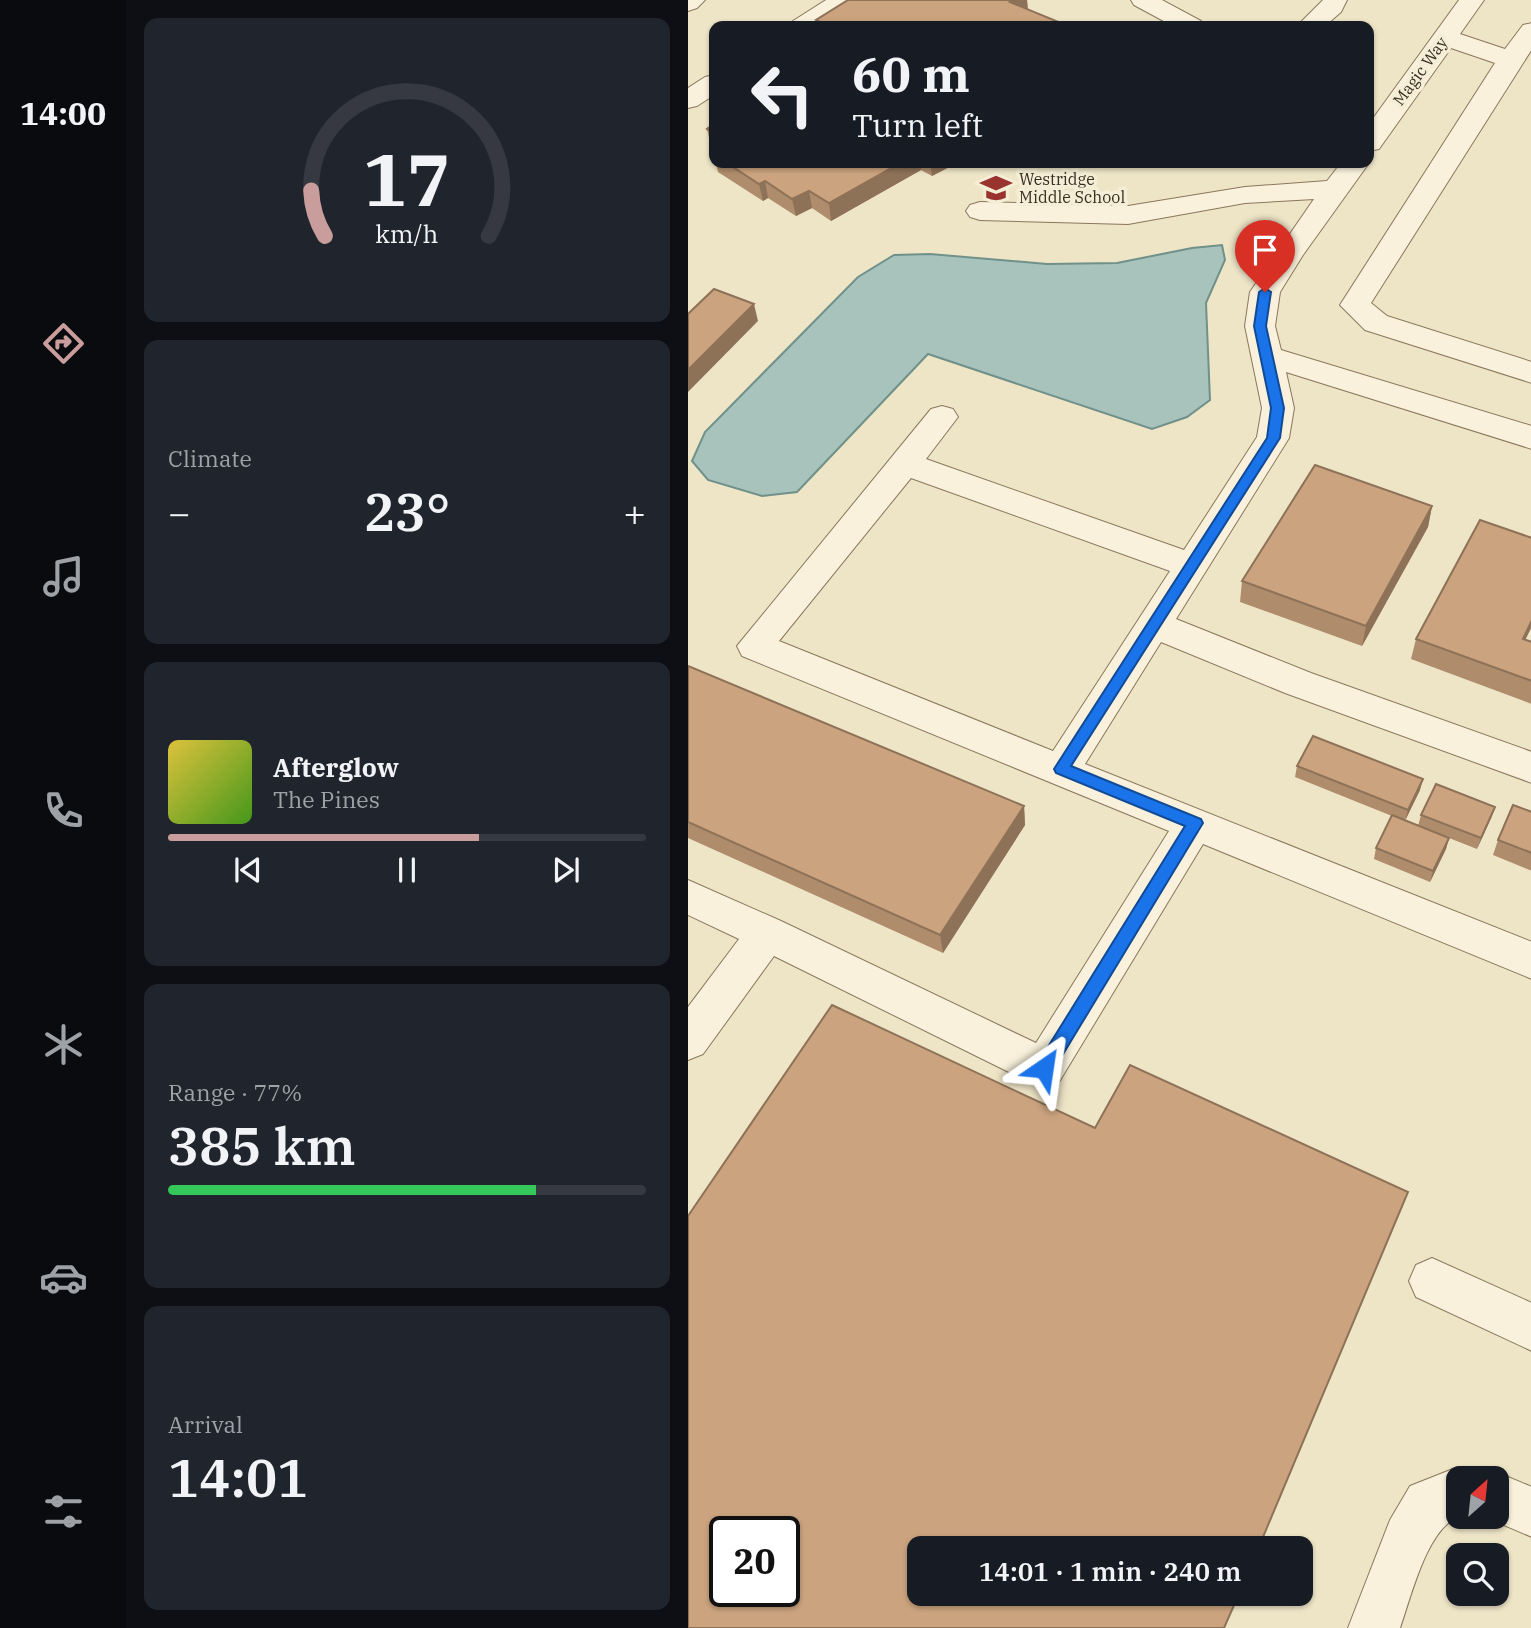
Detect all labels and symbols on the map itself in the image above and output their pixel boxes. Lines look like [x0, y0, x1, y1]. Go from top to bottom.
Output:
street label: Magic Way [1388, 32, 1452, 109]
place label: Westridge Middle School [1019, 169, 1125, 207]
school or university icon: Westridge Middle School [979, 171, 1013, 205]
pin [1235, 220, 1295, 292]
position arrow [1007, 1031, 1081, 1105]
north arrow [1446, 1466, 1509, 1530]
speed limit sign: 20 [709, 1516, 800, 1607]

